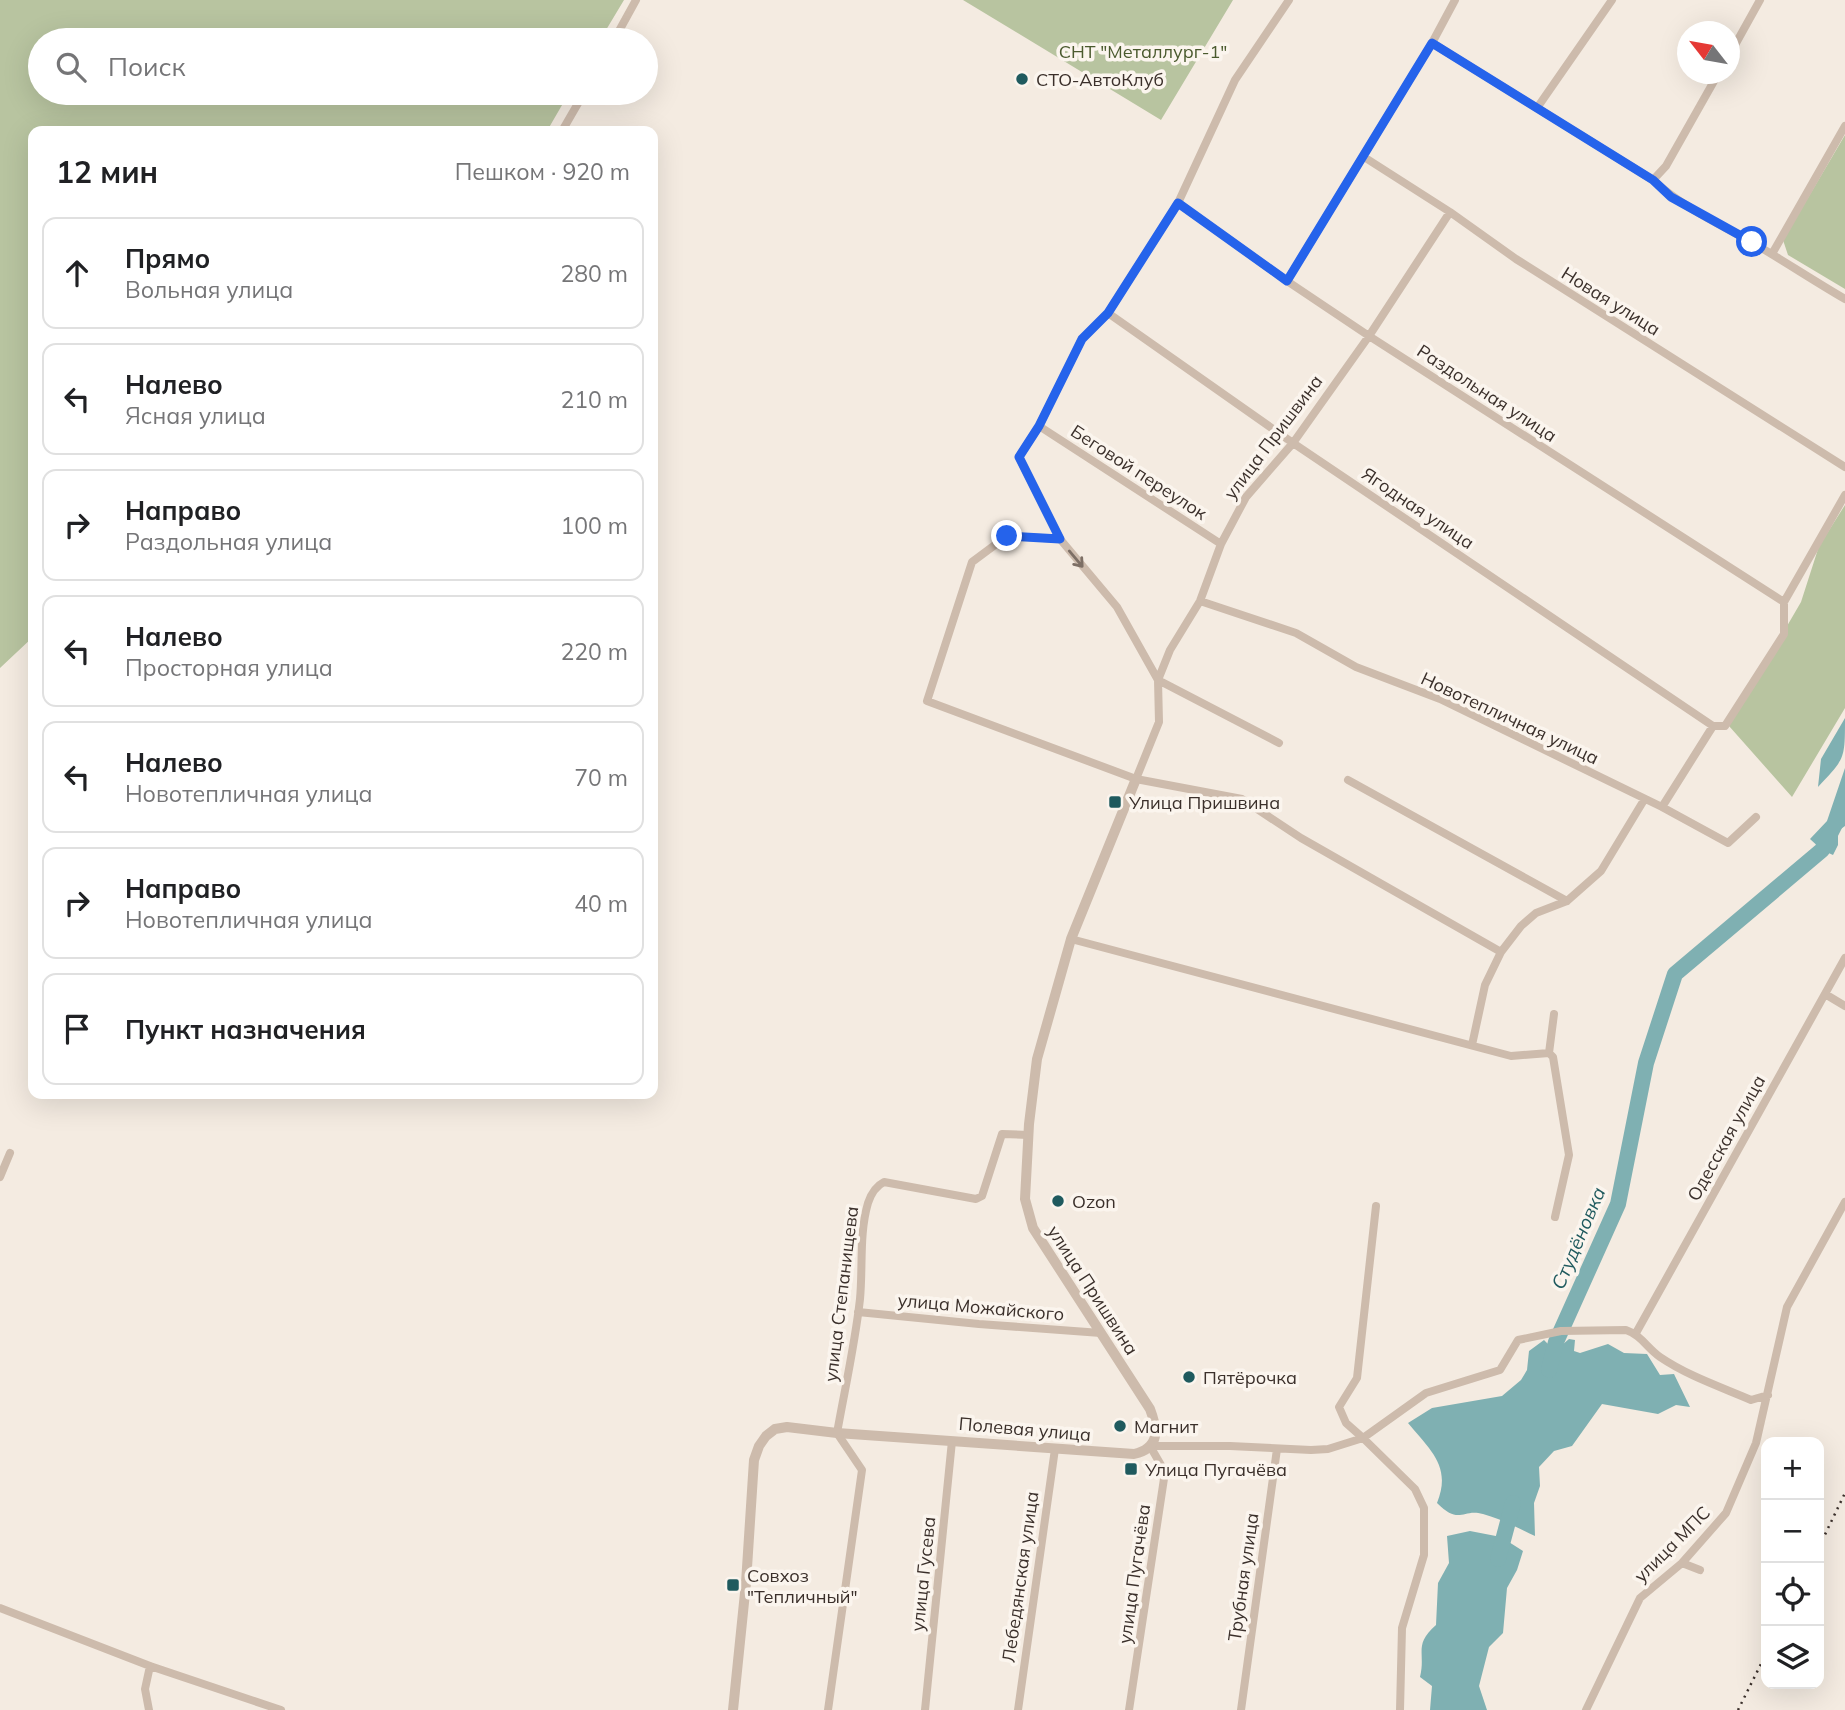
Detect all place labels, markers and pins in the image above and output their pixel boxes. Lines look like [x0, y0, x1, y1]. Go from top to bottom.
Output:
place label: СТО-АвтоКлуб [1036, 68, 1164, 91]
marker: СТО-АвтоКлуб [1014, 71, 1030, 87]
place label: Улица Пришвина [1128, 791, 1280, 814]
marker: Улица Пришвина [1107, 794, 1123, 810]
place label: Ozon [1072, 1190, 1116, 1213]
marker: Ozon [1050, 1193, 1066, 1209]
place label: Пятёрочка [1203, 1366, 1297, 1389]
marker: Пятёрочка [1181, 1369, 1197, 1385]
place label: Магнит [1134, 1415, 1199, 1438]
marker: Магнит [1112, 1418, 1128, 1434]
place label: Улица Пугачёва [1144, 1458, 1287, 1481]
marker: Улица Пугачёва [1123, 1461, 1139, 1477]
place label: Совхоз "Тепличный" [747, 1564, 858, 1608]
marker: Совхоз "Тепличный" [725, 1577, 741, 1593]

